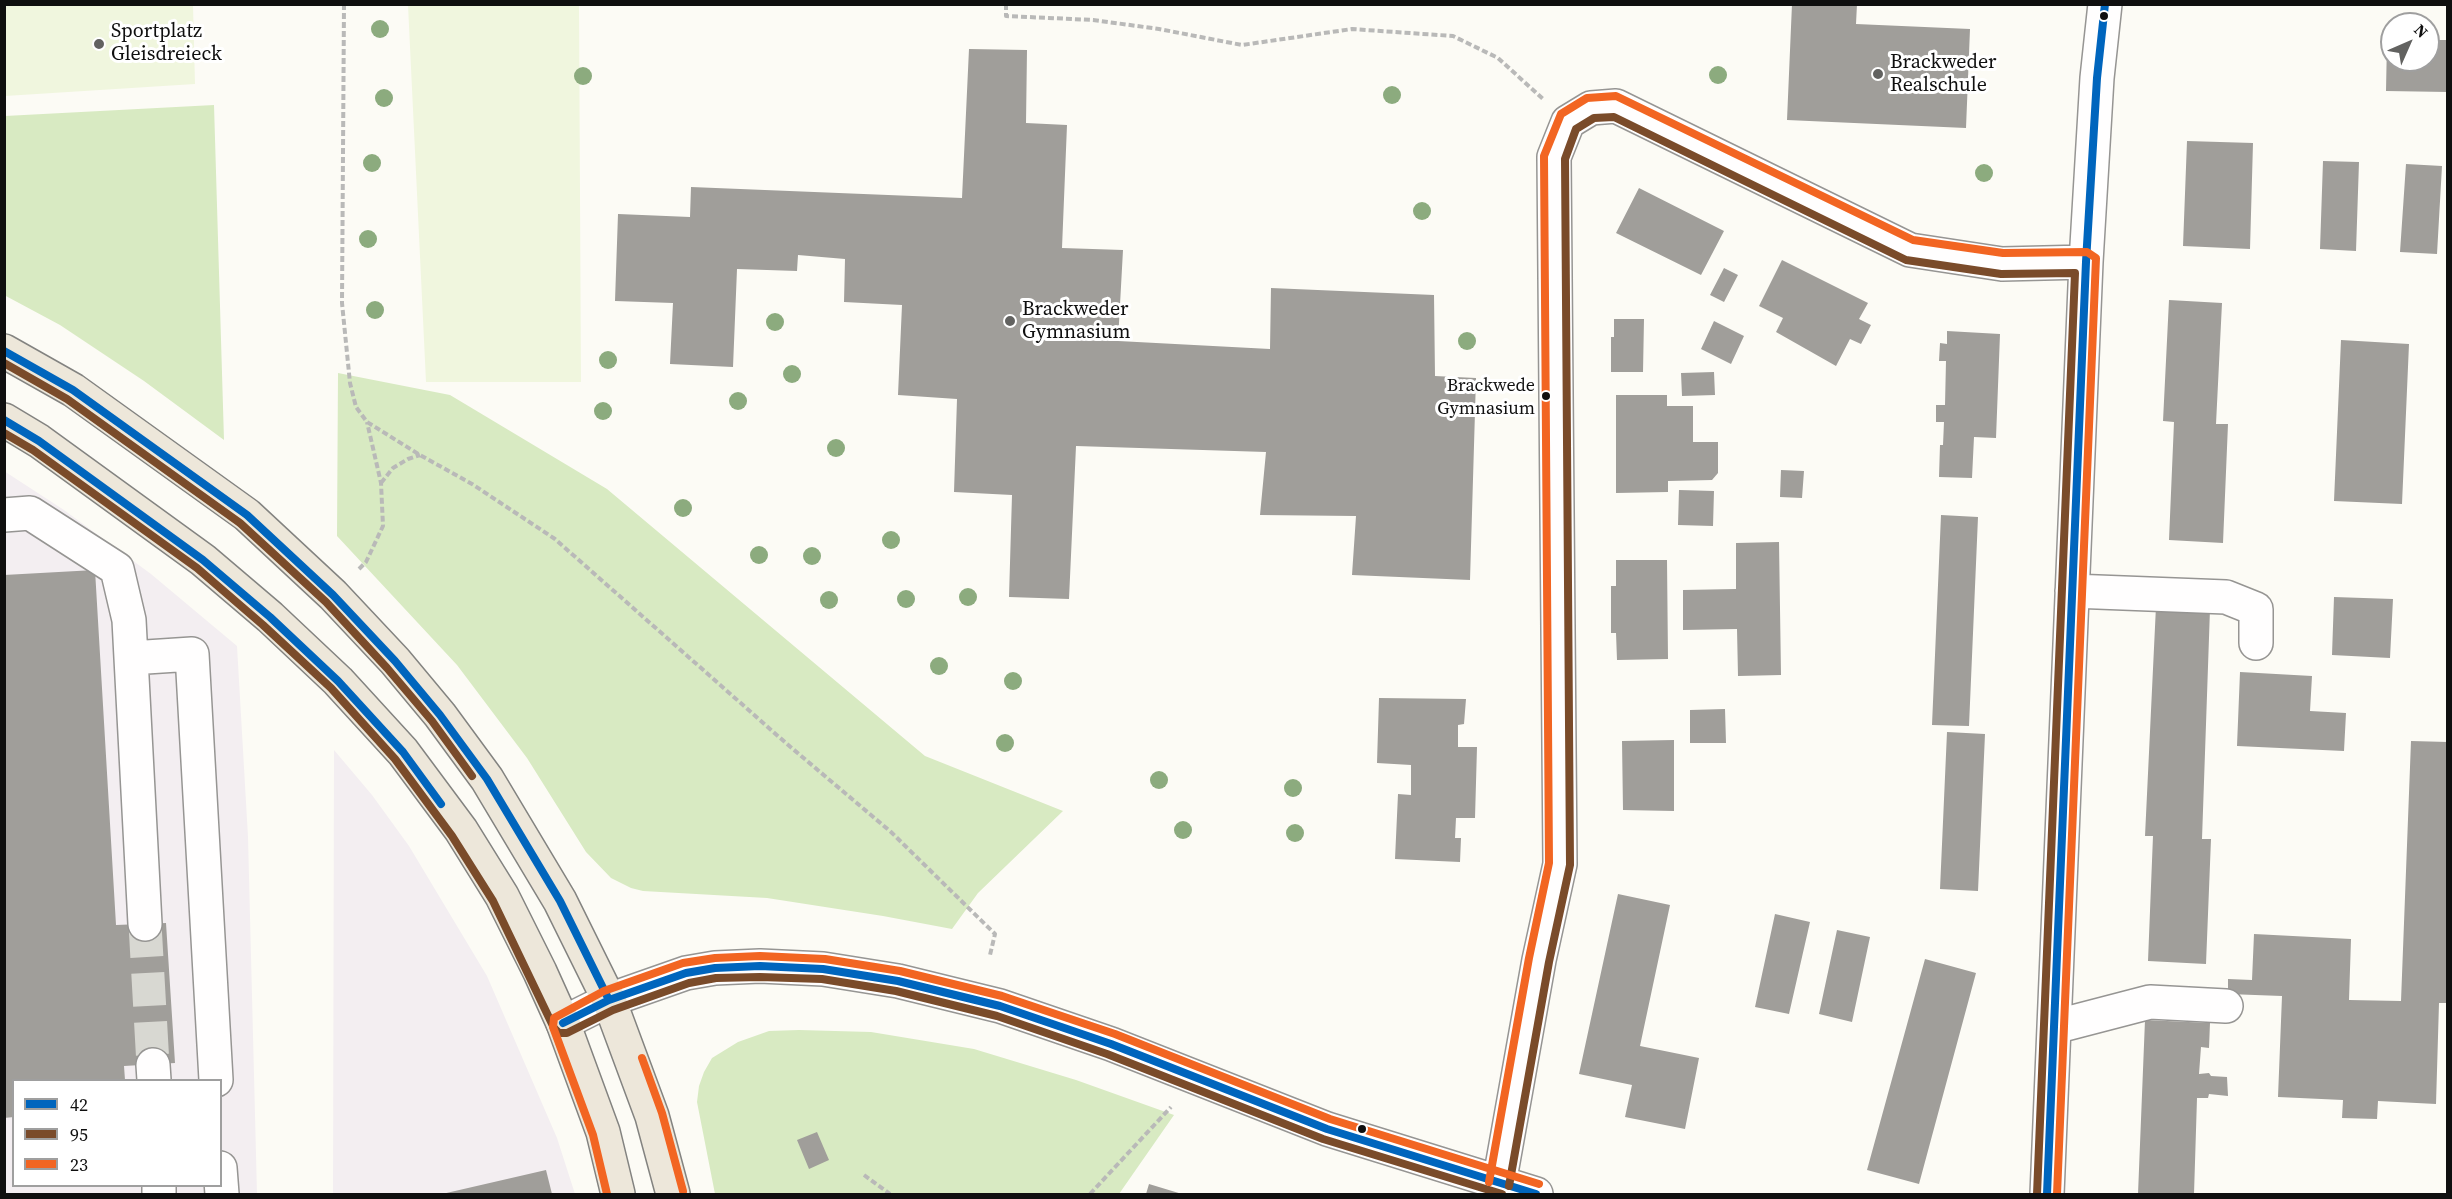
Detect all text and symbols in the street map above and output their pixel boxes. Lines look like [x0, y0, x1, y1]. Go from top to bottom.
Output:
unlabelled marker [2098, 10, 2110, 22]
north arrow [2380, 12, 2440, 72]
text: N [2409, 19, 2433, 43]
place label: Sportplatz Gleisdreieck [111, 20, 222, 67]
marker: Sportplatz Gleisdreieck [92, 37, 106, 51]
place label: Brackweder Realschule [1890, 51, 1997, 98]
marker: Brackweder Realschule [1871, 67, 1885, 81]
place label: Brackweder Gymnasium [1022, 298, 1131, 345]
marker: Brackweder Gymnasium [1003, 314, 1017, 328]
place label: Brackwede Gymnasium [1437, 375, 1535, 418]
marker: Brackwede Gymnasium [1540, 390, 1552, 402]
legend [12, 1079, 222, 1187]
text: 42 [70, 1092, 88, 1117]
text: 95 [70, 1122, 88, 1147]
unlabelled marker [1356, 1123, 1368, 1135]
text: 23 [70, 1152, 88, 1177]

